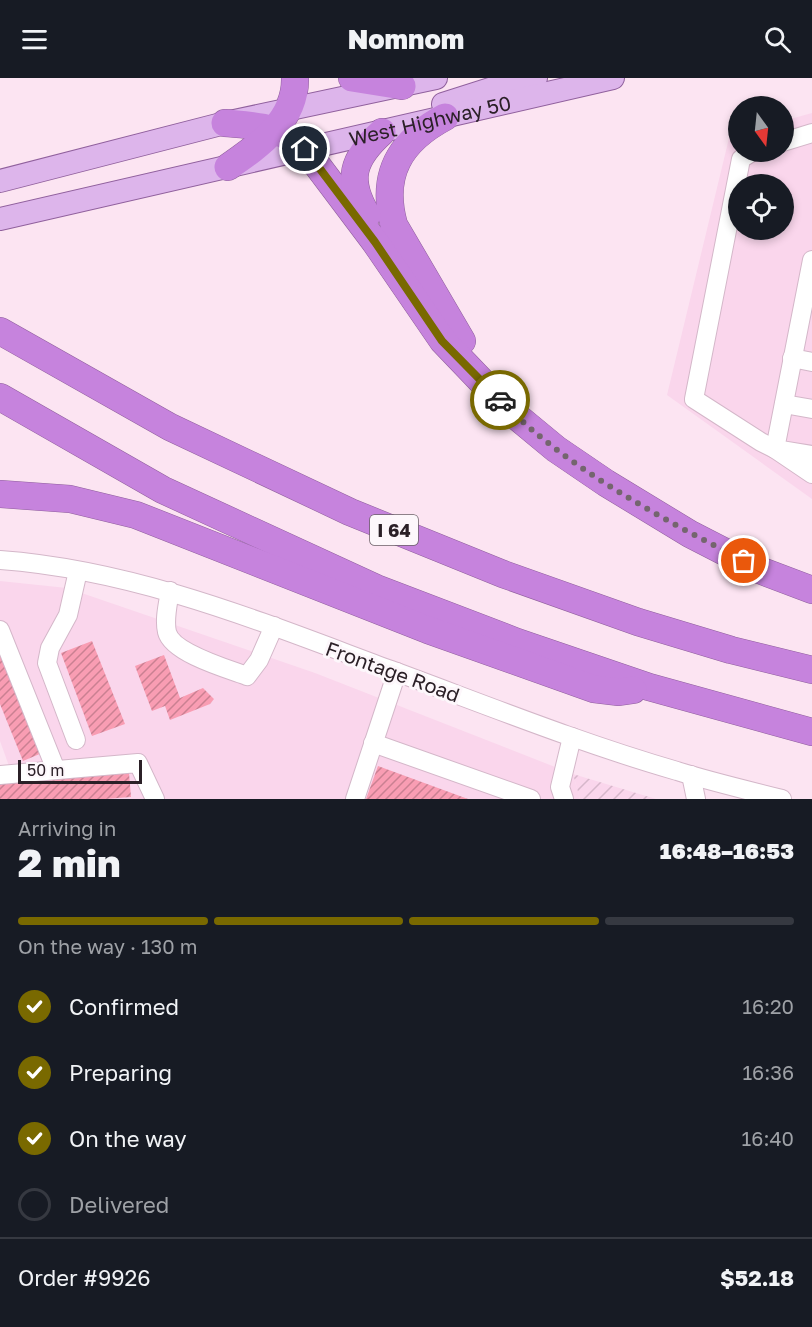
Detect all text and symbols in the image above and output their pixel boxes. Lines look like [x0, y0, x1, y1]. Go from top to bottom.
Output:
icon: menu [18, 23, 51, 56]
text: Nomnom [348, 23, 464, 55]
icon: search [761, 23, 794, 56]
street label: West Highway 50 [346, 90, 513, 150]
north arrow [728, 96, 794, 162]
map controls [728, 96, 794, 240]
pin [279, 123, 330, 174]
icon: home [288, 132, 321, 165]
button: locate [728, 174, 794, 240]
courier [470, 370, 530, 430]
icon: car [484, 384, 517, 417]
road number: I 64 [370, 515, 418, 545]
pin [718, 535, 769, 586]
icon: bag [727, 544, 760, 577]
street label: Frontage Road [323, 636, 463, 706]
scale bar [18, 757, 142, 784]
text: 50 m [27, 760, 64, 780]
text: Arriving in [18, 816, 116, 840]
text: 16:48–16:53 [660, 837, 794, 864]
text: 2 min [18, 839, 121, 886]
text: On the way · 130 m [18, 934, 197, 958]
icon: check [18, 990, 51, 1023]
text: Confirmed [69, 993, 179, 1020]
text: 16:20 [742, 994, 794, 1018]
icon: check [18, 1056, 51, 1089]
text: Preparing [69, 1059, 172, 1086]
text: 16:36 [742, 1060, 794, 1084]
icon: check [18, 1122, 51, 1155]
text: On the way [69, 1125, 187, 1152]
text: 16:40 [742, 1126, 794, 1150]
text: Delivered [69, 1191, 169, 1218]
text: Order #9926 [18, 1264, 151, 1291]
text: $52.18 [720, 1264, 794, 1291]

